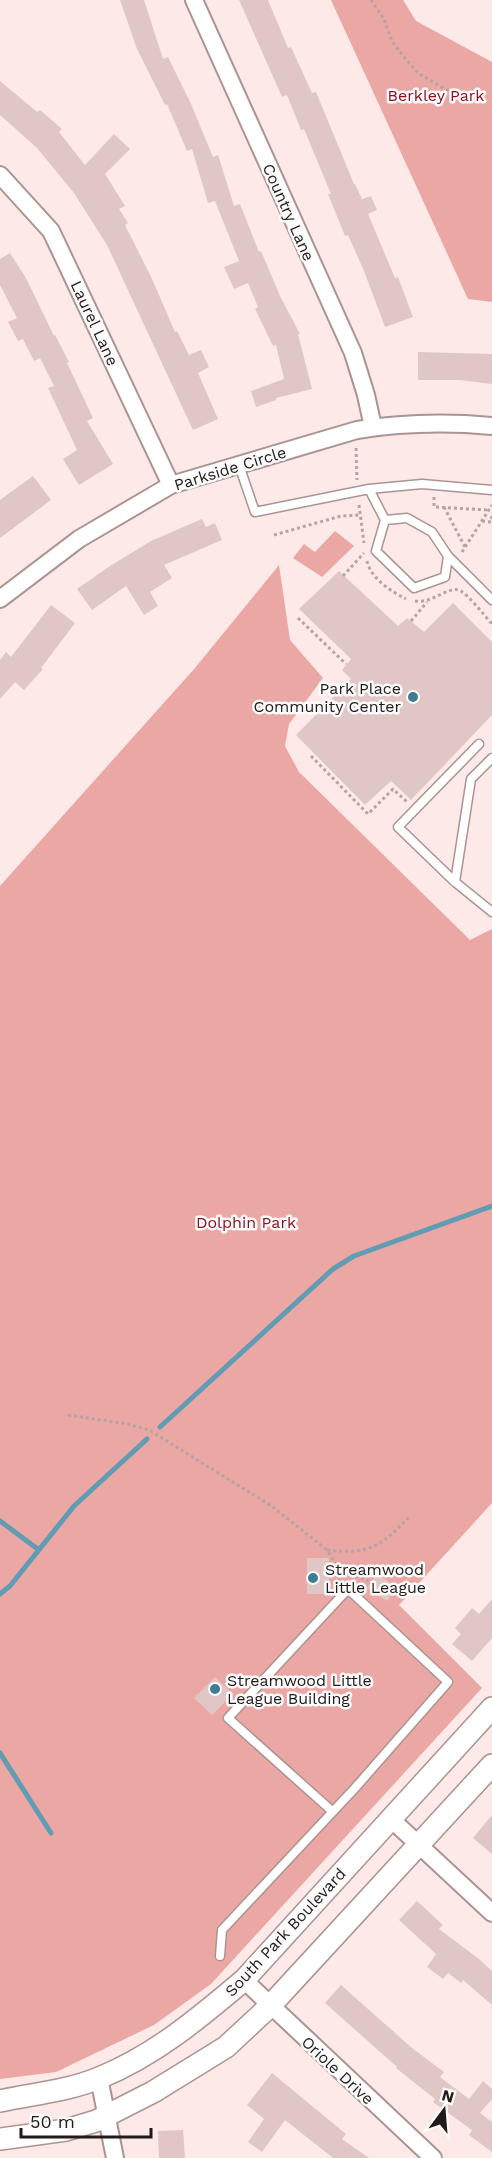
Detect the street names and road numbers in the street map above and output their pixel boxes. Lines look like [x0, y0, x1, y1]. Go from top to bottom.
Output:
street label: Country Lane [259, 161, 318, 264]
street label: Laurel Lane [67, 278, 123, 369]
street label: Parkside Circle [172, 442, 289, 495]
street label: South Park Boulevard [221, 1864, 350, 2000]
street label: Oriole Drive [298, 2032, 378, 2109]

